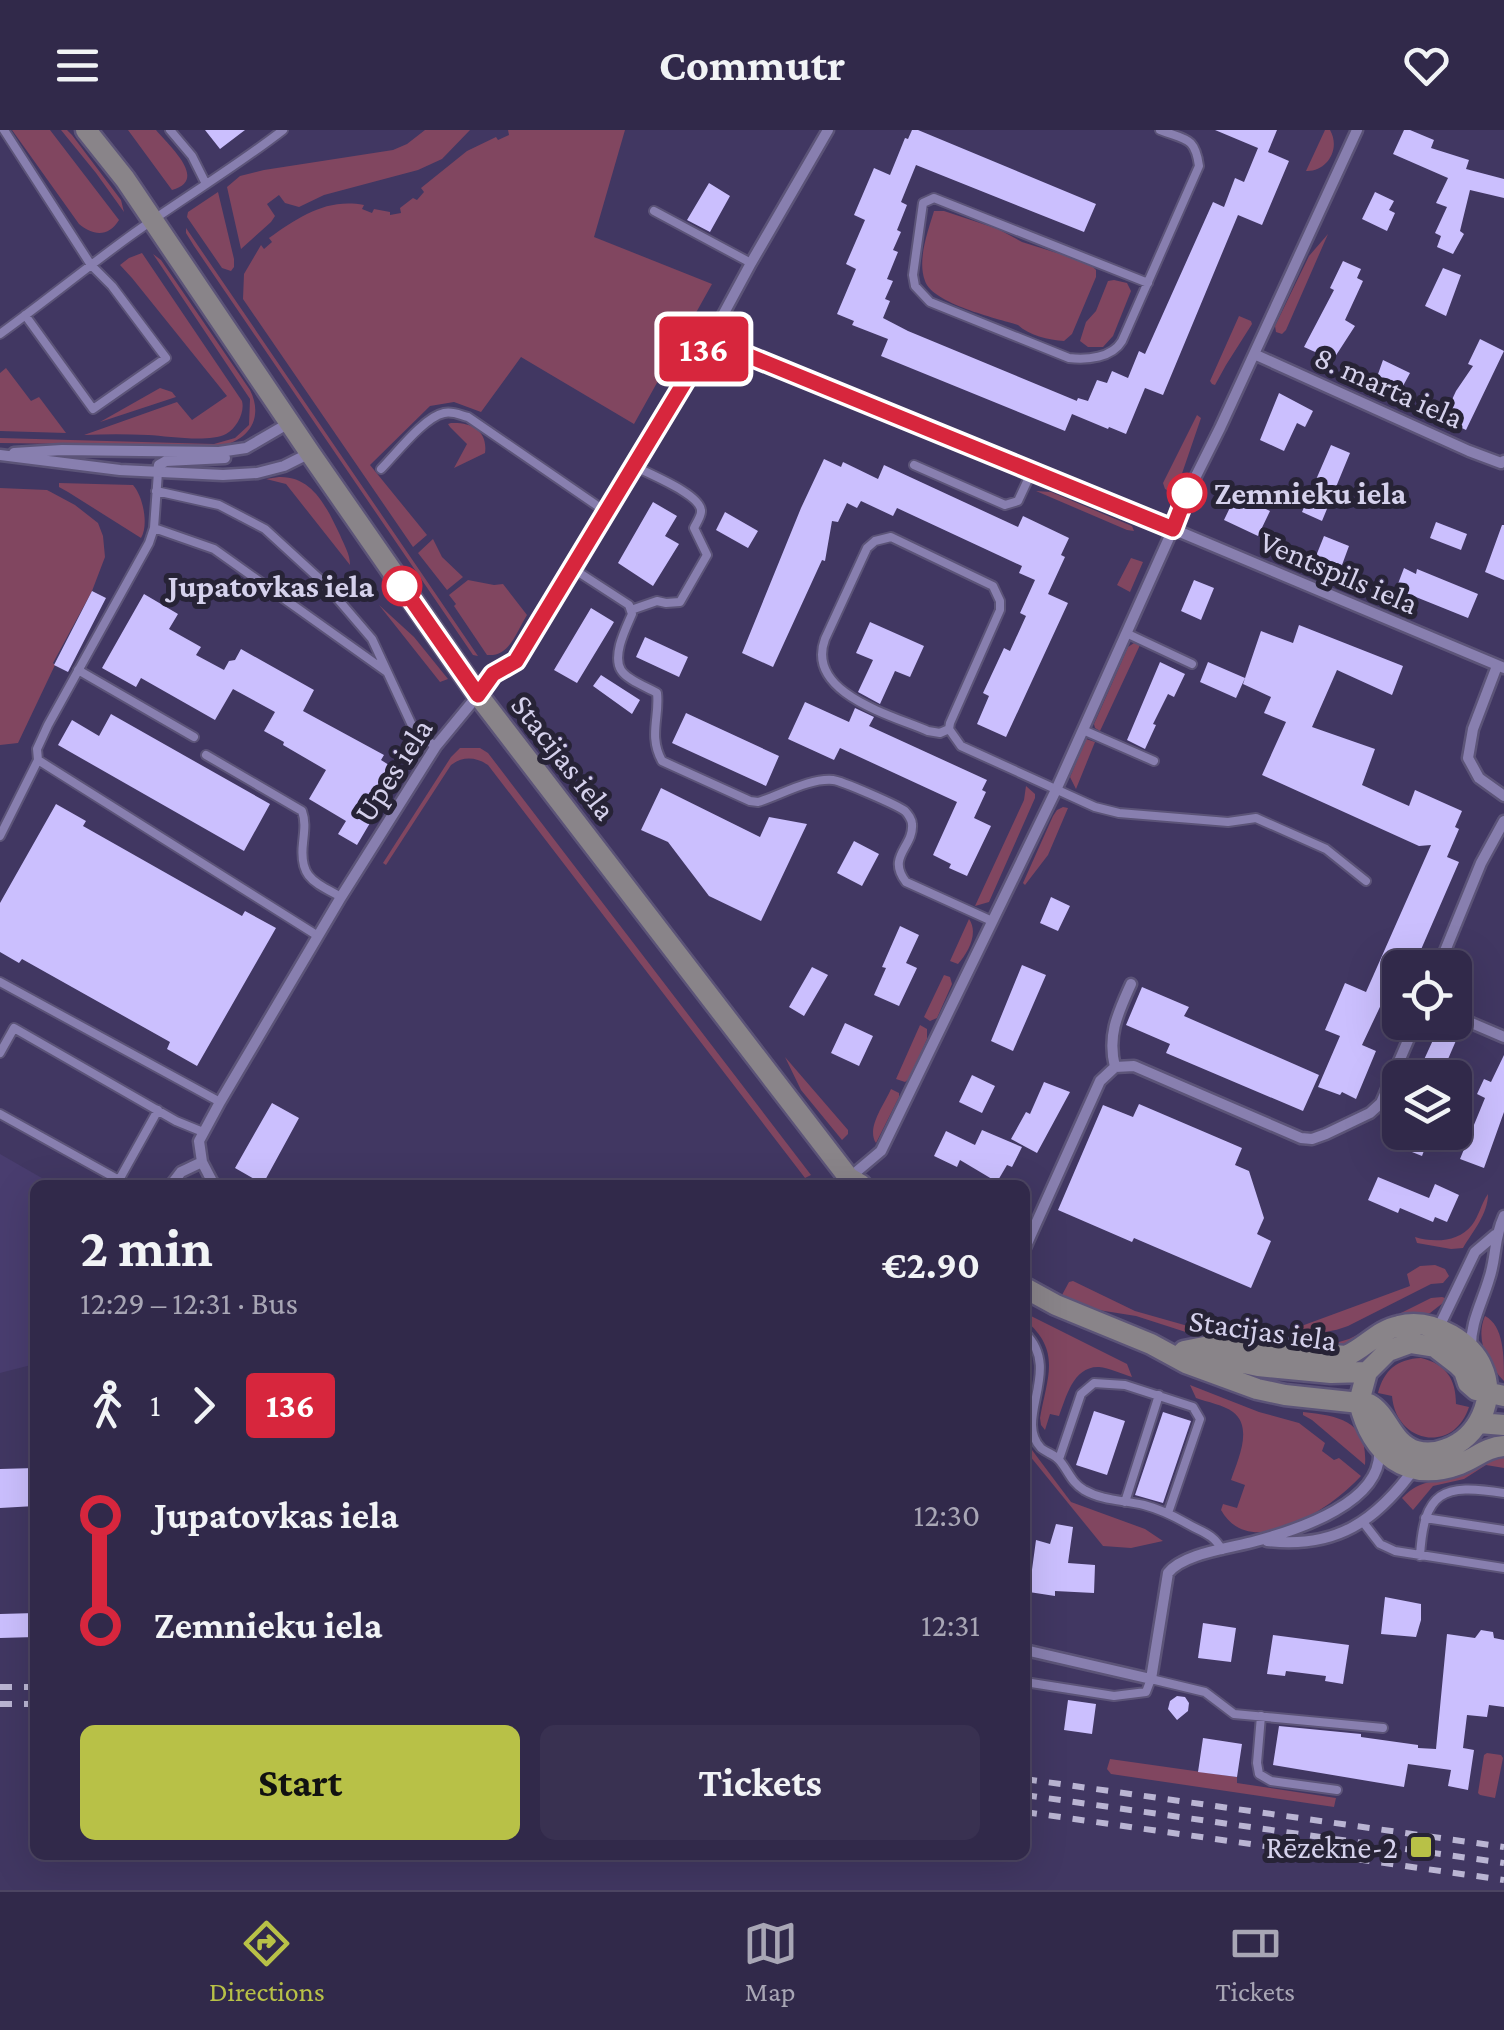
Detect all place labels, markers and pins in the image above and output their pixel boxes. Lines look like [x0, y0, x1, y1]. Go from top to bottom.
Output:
marker: Zemnieku iela [1168, 474, 1206, 512]
place label: Zemnieku iela [1214, 475, 1407, 511]
marker: Jupatovkas iela [383, 567, 421, 605]
place label: Jupatovkas iela [165, 568, 374, 604]
place label: Rēzekne-2 [1266, 1829, 1398, 1865]
marker: Rēzekne-2 [1408, 1834, 1434, 1860]

